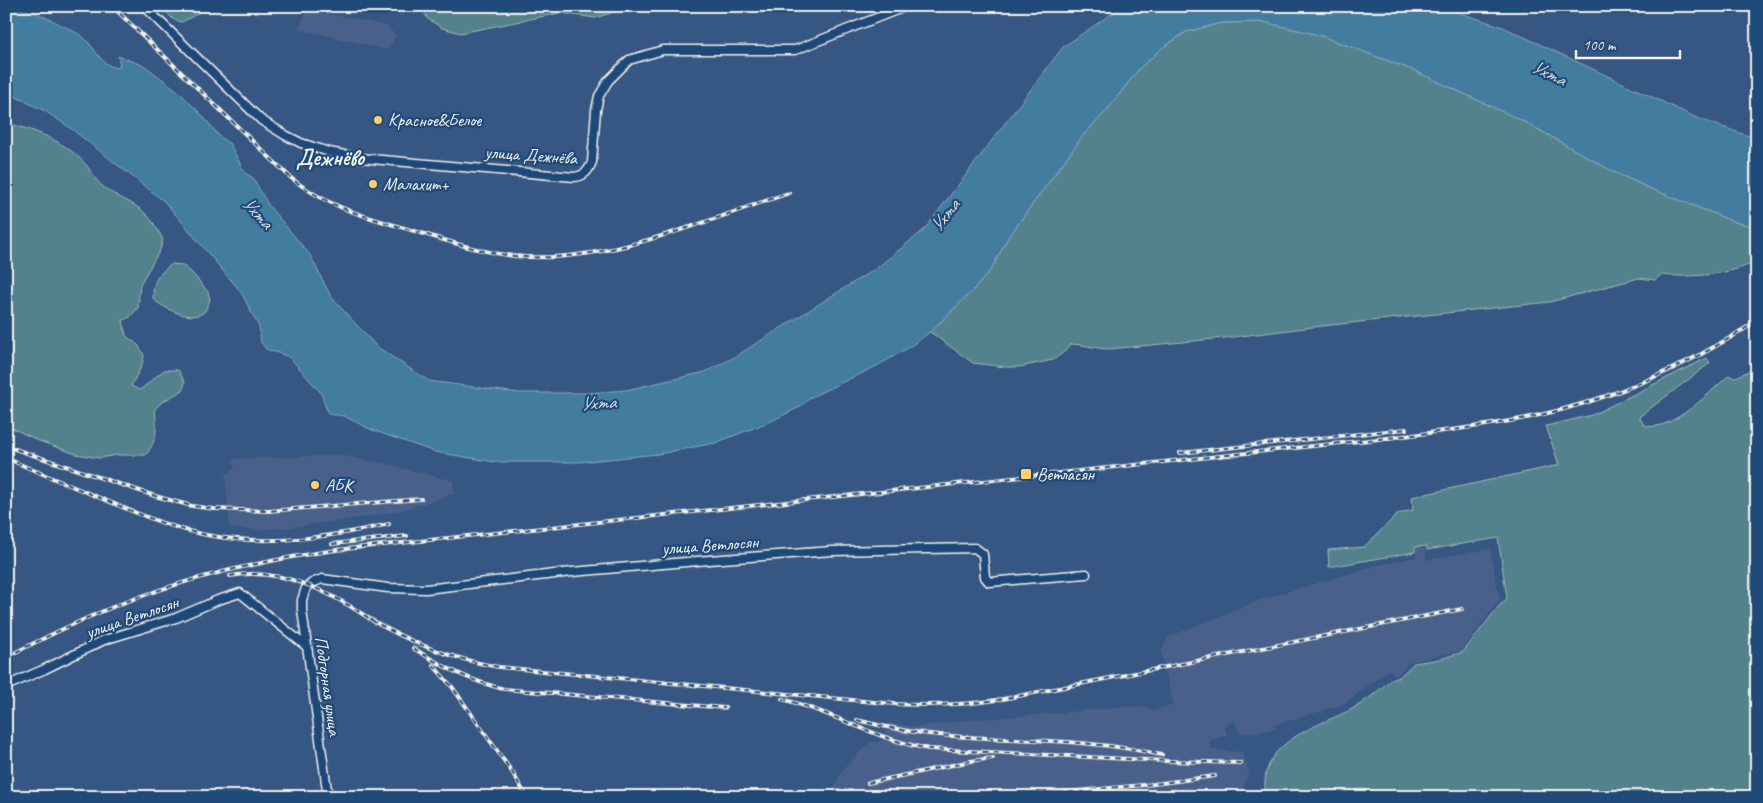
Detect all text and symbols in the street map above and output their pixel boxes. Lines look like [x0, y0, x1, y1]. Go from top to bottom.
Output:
scale bar [1576, 28, 1679, 60]
text: 100 m [1583, 36, 1617, 55]
water label: Ухта [1527, 54, 1571, 92]
place label: Красное&Белое [388, 109, 482, 131]
marker: Красное&Белое [372, 114, 384, 126]
street label: улица Дежнёва [483, 141, 579, 169]
district label: Дежнёво [296, 144, 366, 172]
place label: Малахит+ [383, 173, 450, 195]
marker: Малахит+ [367, 178, 379, 190]
water label: Ухта [236, 192, 279, 235]
water label: Ухта [924, 193, 966, 237]
water label: Ухта [580, 390, 618, 416]
place label: Ветласян [1037, 463, 1096, 485]
marker: Ветласян [1019, 467, 1033, 481]
place label: АБК [325, 474, 355, 496]
marker: АБК [309, 479, 321, 491]
street label: улица Ветлосян [660, 531, 760, 559]
street label: улица Ветлосян [82, 590, 183, 643]
street label: Подгорная улица [310, 635, 346, 738]

